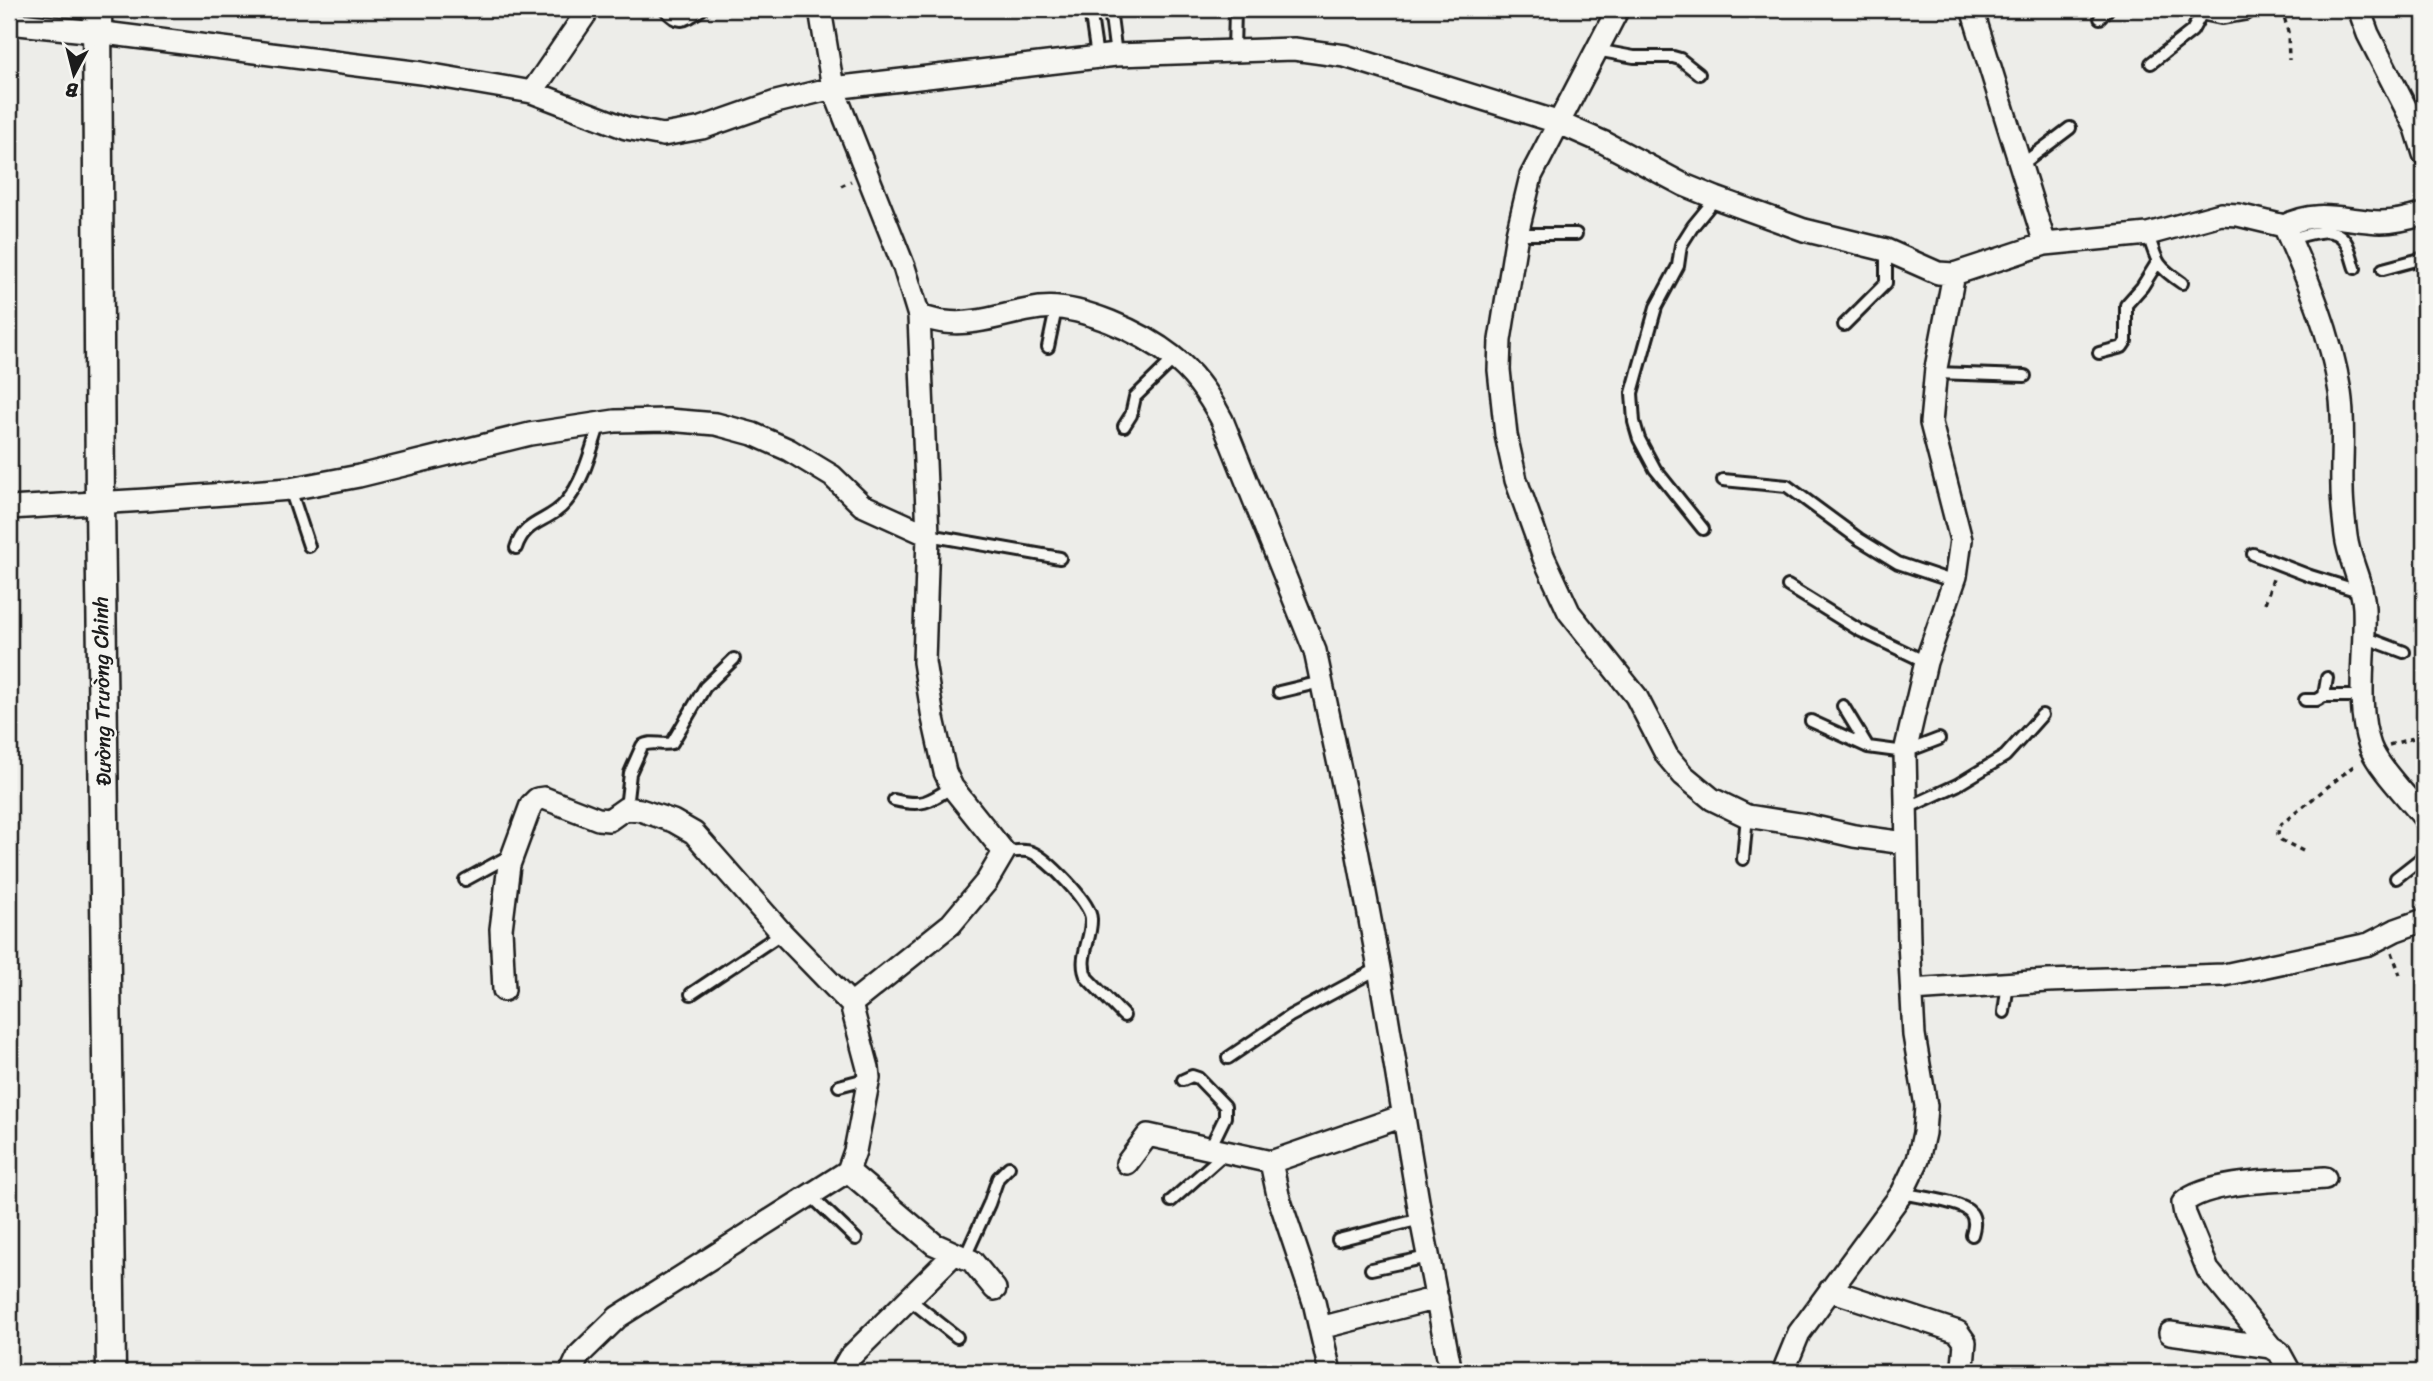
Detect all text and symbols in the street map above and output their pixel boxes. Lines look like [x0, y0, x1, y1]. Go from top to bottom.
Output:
north arrow [38, 38, 108, 108]
text: B [64, 73, 80, 107]
street label: Đường Trường Chinh [81, 596, 123, 786]

